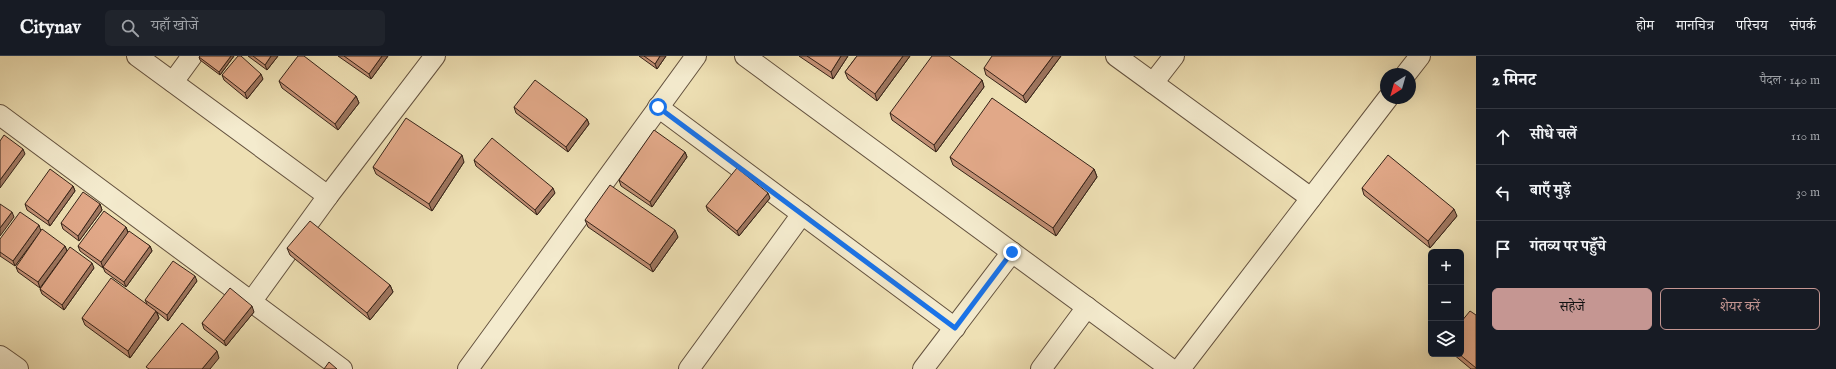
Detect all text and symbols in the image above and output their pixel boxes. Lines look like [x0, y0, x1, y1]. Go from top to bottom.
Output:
search box [105, 10, 385, 46]
text: Citynav [20, 16, 81, 40]
text: यहाँ खोजें [151, 16, 198, 35]
icon: search [119, 17, 141, 39]
text: होम [1636, 17, 1654, 35]
text: मानचित्र [1676, 17, 1714, 35]
text: परिचय [1736, 17, 1768, 35]
text: संपर्क [1790, 17, 1816, 35]
north arrow [1380, 68, 1416, 104]
text: 2 मिनट [1492, 70, 1536, 91]
text: पैदल · 140 m [1760, 72, 1820, 89]
route start [649, 98, 667, 116]
text: सीधे चलें [1530, 125, 1577, 144]
icon: ahead [1492, 126, 1514, 148]
text: 110 m [1791, 128, 1820, 145]
text: बाएँ मुड़ें [1530, 181, 1570, 200]
icon: left [1492, 182, 1514, 204]
text: 30 m [1796, 184, 1820, 201]
text: गंतव्य पर पहुँचे [1530, 237, 1606, 256]
icon: arrive [1492, 238, 1514, 260]
route end [1003, 243, 1021, 261]
map controls [1428, 249, 1464, 357]
button: + [1428, 249, 1464, 285]
button: − [1428, 285, 1464, 321]
button: सहेजें [1492, 288, 1652, 330]
button: शेयर करें [1660, 288, 1820, 330]
button: layers [1428, 321, 1464, 357]

